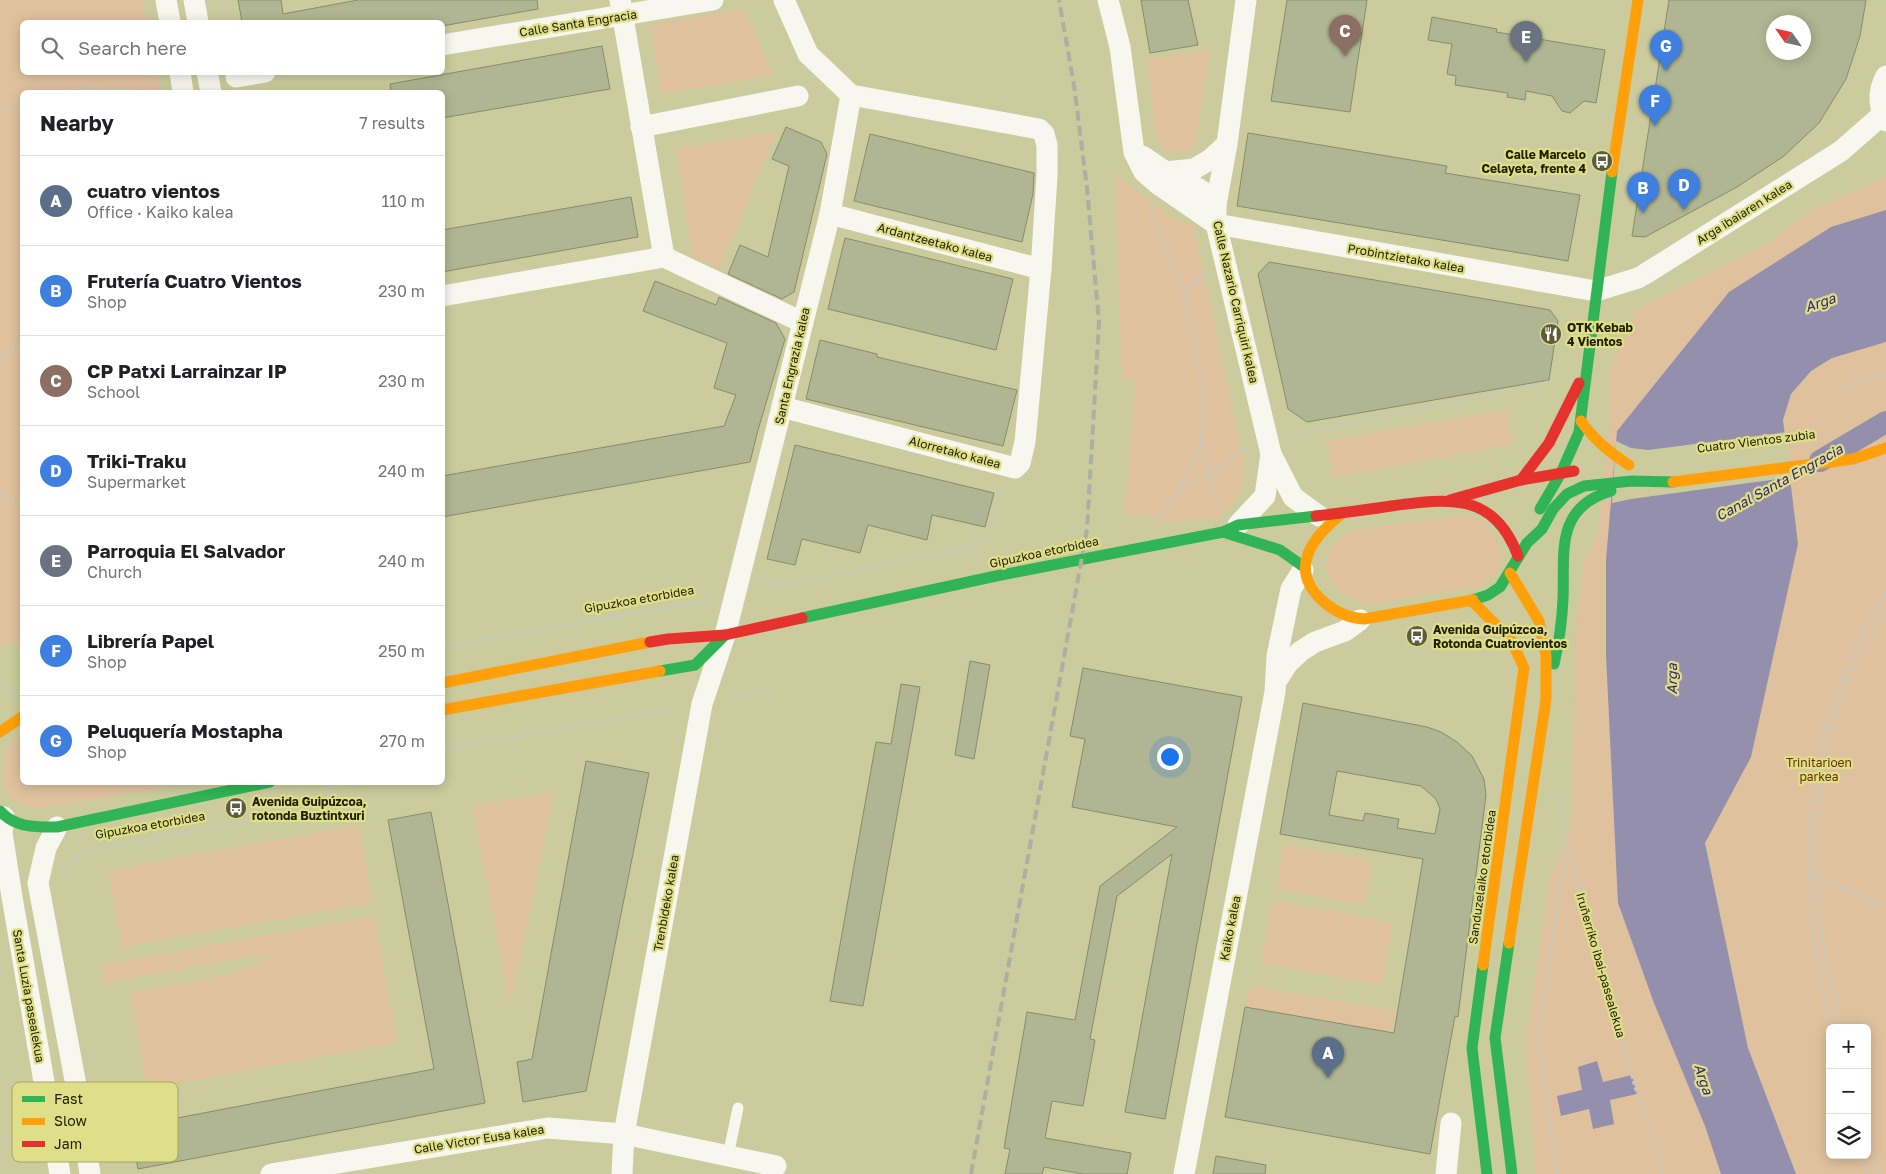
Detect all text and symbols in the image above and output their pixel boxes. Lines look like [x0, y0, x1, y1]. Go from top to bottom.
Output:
street label: Calle Santa Engracia [518, 6, 638, 40]
pin: C [1329, 15, 1361, 56]
north arrow [1766, 15, 1811, 60]
search box [20, 20, 445, 75]
pin: E [1510, 21, 1542, 62]
pin: G [1650, 30, 1682, 71]
icon: search [38, 34, 66, 62]
text: Search here [78, 36, 187, 59]
pin: F [1639, 85, 1671, 126]
text: Nearby [40, 110, 114, 136]
text: 7 results [359, 113, 425, 133]
place label: Calle Marcelo Celayeta, frente 4 [1481, 147, 1586, 176]
bus stop icon: Calle Marcelo Celayeta, frente 4 [1590, 149, 1614, 173]
pin: D [1668, 169, 1700, 210]
pin: B [1627, 172, 1659, 213]
street label: Arga ibaiaren kalea [1693, 177, 1795, 247]
text: cuatro vientos [87, 179, 220, 202]
text: A [50, 191, 62, 211]
text: 110 m [381, 191, 425, 211]
text: Office · Kaiko kalea [87, 202, 234, 222]
street label: Ardantzeetako kalea [876, 219, 994, 265]
street label: Calle Nazario Carriquiri kalea [1210, 219, 1262, 385]
street label: Probintzietako kalea [1347, 240, 1465, 276]
text: Frutería Cuatro Vientos [87, 269, 302, 292]
text: B [50, 281, 62, 301]
text: 230 m [378, 281, 425, 301]
water label: Arga [1802, 289, 1839, 315]
text: Shop [87, 292, 127, 312]
street label: Santa Engrazia kalea [771, 306, 813, 426]
place label: OTK Kebab 4 Vientos [1567, 320, 1634, 349]
restaurant icon: OTK Kebab 4 Vientos [1539, 322, 1563, 346]
text: CP Patxi Larrainzar IP [87, 359, 287, 382]
text: C [50, 371, 62, 391]
text: 230 m [378, 371, 425, 391]
text: School [87, 382, 140, 402]
street label: Cuatro Vientos zubia [1696, 426, 1816, 456]
street label: Alorretako kalea [908, 433, 1002, 471]
water label: Canal Santa Engracia [1713, 439, 1846, 524]
text: Triki-Traku [87, 449, 186, 472]
text: D [50, 461, 62, 481]
text: 240 m [378, 461, 425, 481]
text: Supermarket [87, 472, 186, 492]
street label: Gipuzkoa etorbidea [988, 533, 1100, 571]
text: Parroquia El Salvador [87, 539, 285, 562]
text: E [51, 551, 61, 571]
text: 240 m [378, 551, 425, 571]
text: Church [87, 562, 142, 582]
street label: Gipuzkoa etorbidea [583, 582, 695, 616]
place label: Avenida Guipúzcoa, Rotonda Cuatrovientos [1433, 622, 1568, 651]
bus stop icon: Avenida Guipúzcoa, Rotonda Cuatrovientos [1405, 624, 1429, 648]
text: Librería Papel [87, 629, 214, 652]
text: F [51, 641, 61, 661]
text: 250 m [378, 641, 425, 661]
text: Shop [87, 652, 127, 672]
water label: Arga [1663, 662, 1680, 695]
text: Peluquería Mostapha [87, 719, 283, 742]
text: G [50, 731, 62, 751]
text: 270 m [379, 731, 425, 751]
text: Shop [87, 742, 127, 762]
your location [1157, 744, 1183, 770]
park label: Trinitarioen parkea [1786, 755, 1852, 784]
place label: Avenida Guipúzcoa, rotonda Buztintxuri [252, 794, 367, 823]
bus stop icon: Avenida Guipúzcoa, rotonda Buztintxuri [224, 796, 248, 820]
street label: Gipuzkoa etorbidea [94, 808, 206, 842]
street label: Sanduzelaiko etorbidea [1465, 809, 1499, 945]
street label: Trenbideko kalea [650, 854, 682, 952]
street label: Iruñerriko ibai-pasealekua [1573, 891, 1629, 1039]
street label: Kaiko kalea [1216, 894, 1244, 962]
street label: Santa Luzia pasealekua [10, 928, 48, 1064]
map controls [1826, 1024, 1871, 1159]
button: + [1826, 1024, 1871, 1069]
pin: A [1312, 1037, 1344, 1078]
water label: Arga [1691, 1062, 1717, 1098]
button: − [1826, 1069, 1871, 1114]
legend [12, 1082, 178, 1162]
text: Fast [54, 1090, 83, 1107]
text: Slow [54, 1112, 87, 1129]
button: layers [1826, 1114, 1871, 1159]
street label: Calle Victor Eusa kalea [413, 1121, 545, 1157]
text: Jam [54, 1135, 82, 1152]

